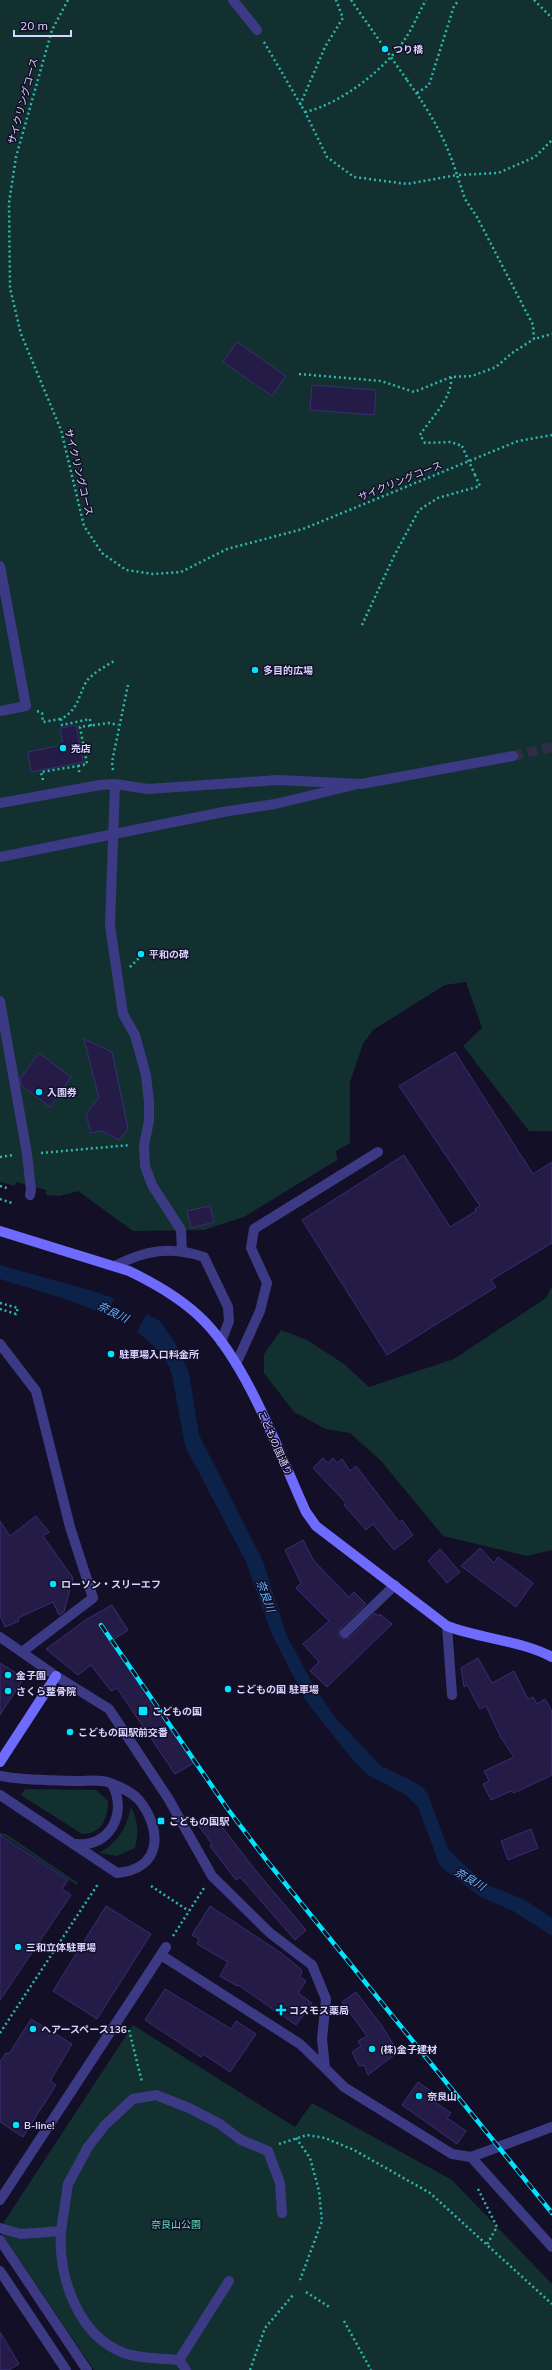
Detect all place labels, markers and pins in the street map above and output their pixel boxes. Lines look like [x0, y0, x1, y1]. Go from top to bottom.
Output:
place label: つり橋 [393, 43, 423, 56]
marker: つり橋 [380, 44, 390, 54]
place label: 多目的広場 [263, 664, 313, 677]
marker: 多目的広場 [250, 665, 260, 675]
place label: 売店 [71, 742, 91, 755]
marker: 売店 [58, 743, 68, 753]
place label: 平和の碑 [149, 948, 189, 961]
marker: 平和の碑 [136, 949, 146, 959]
place label: 入園券 [47, 1086, 77, 1099]
marker: 入園券 [34, 1087, 44, 1097]
place label: 駐車場入口料金所 [119, 1348, 199, 1361]
marker: 駐車場入口料金所 [106, 1349, 116, 1359]
place label: ローソン・スリーエフ [61, 1578, 161, 1591]
marker: ローソン・スリーエフ [48, 1579, 58, 1589]
place label: 金子園 [16, 1669, 46, 1682]
marker: 金子園 [3, 1670, 13, 1680]
place label: こどもの国 駐車場 [236, 1683, 319, 1696]
marker: こどもの国 駐車場 [223, 1684, 233, 1694]
place label: さくら整骨院 [16, 1685, 76, 1698]
marker: さくら整骨院 [3, 1686, 13, 1696]
marker: こどもの国 [137, 1705, 149, 1717]
place label: こどもの国 [152, 1705, 202, 1718]
place label: こどもの国駅前交番 [78, 1726, 168, 1739]
marker: こどもの国駅前交番 [65, 1727, 75, 1737]
place label: こどもの国駅 [169, 1815, 230, 1828]
marker: こどもの国駅 [156, 1816, 166, 1826]
place label: 三和立体駐車場 [26, 1941, 96, 1954]
marker: 三和立体駐車場 [13, 1942, 23, 1952]
place label: コスモス薬局 [289, 2004, 349, 2017]
marker: コスモス薬局 [276, 2005, 286, 2015]
place label: ヘアースペース136 [41, 2023, 127, 2036]
marker: ヘアースペース136 [28, 2024, 38, 2034]
place label: (株)金子建材 [380, 2043, 437, 2056]
marker: (株)金子建材 [367, 2044, 377, 2054]
place label: 奈良山 [427, 2090, 457, 2103]
marker: 奈良山 [414, 2091, 424, 2101]
place label: B-line! [24, 2119, 55, 2132]
marker: B-line! [11, 2120, 21, 2130]

